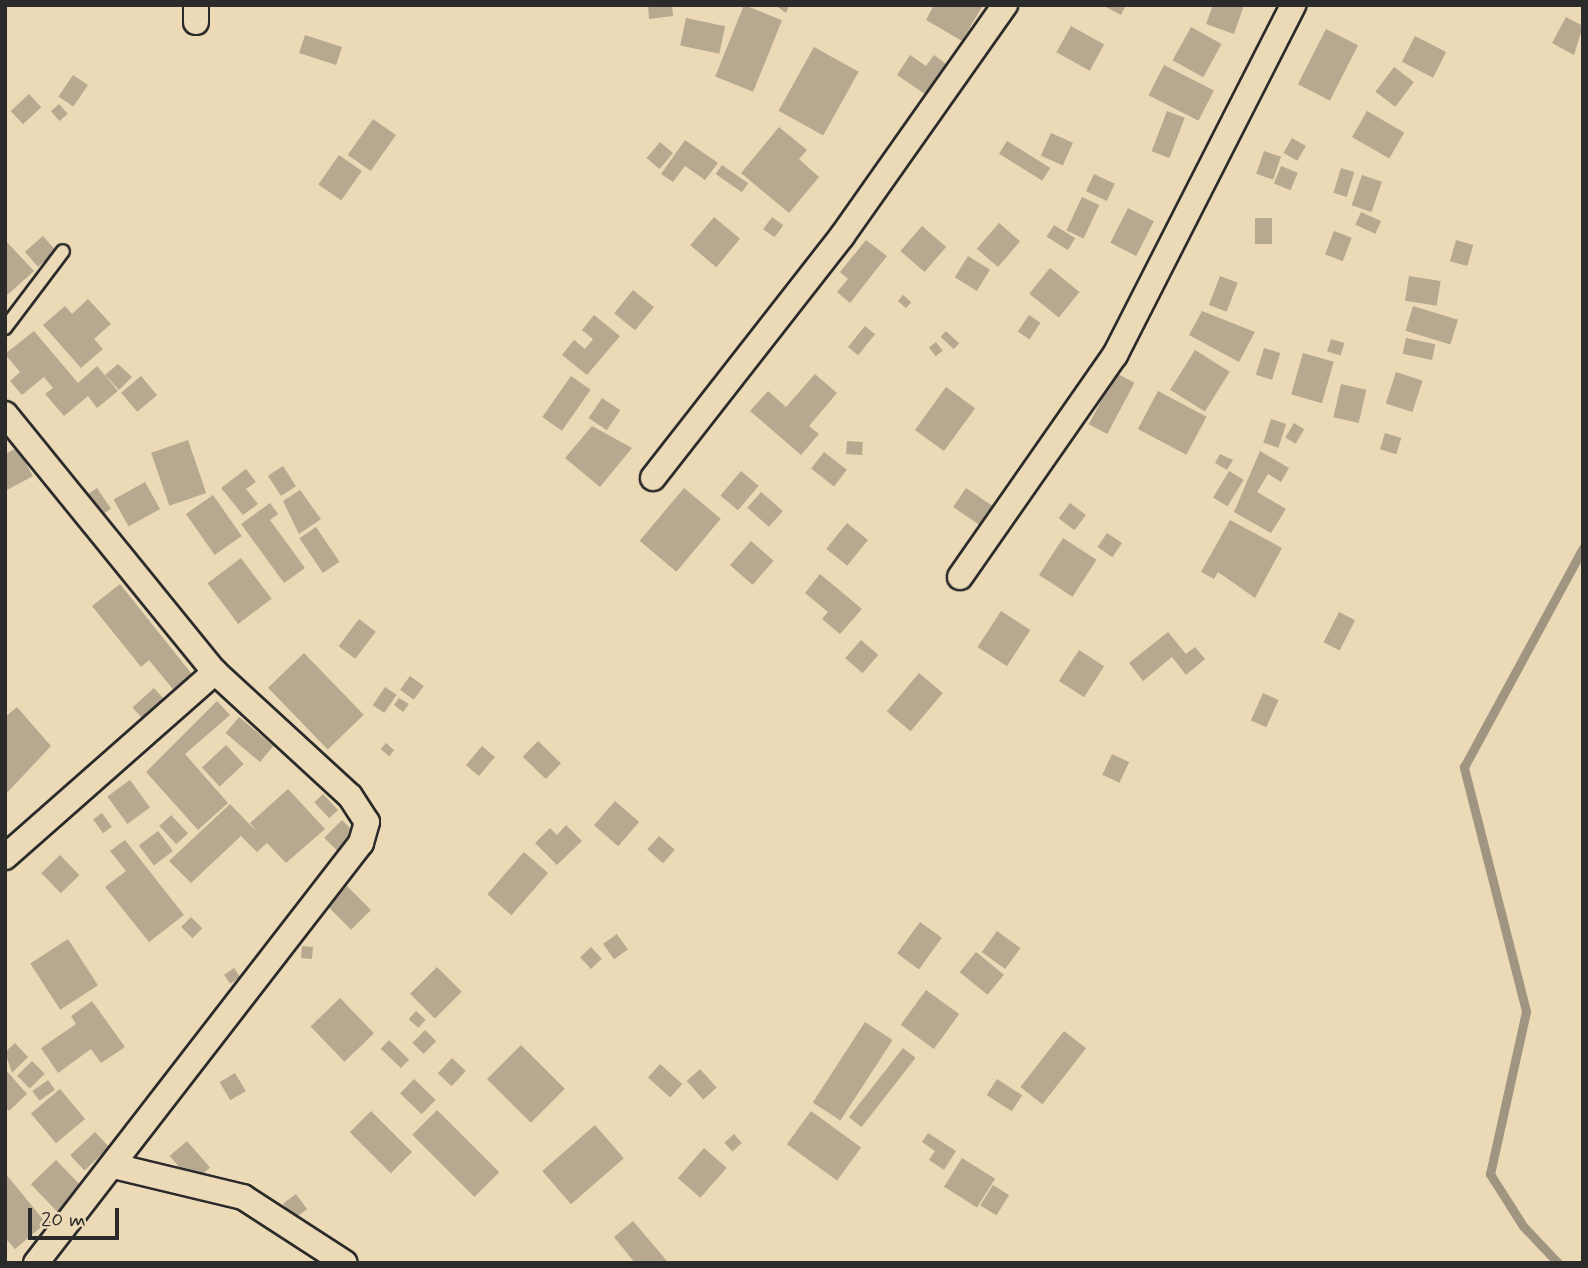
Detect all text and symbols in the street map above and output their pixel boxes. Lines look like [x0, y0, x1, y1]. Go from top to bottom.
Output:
scale bar [32, 1194, 122, 1238]
text: 20 m [41, 1206, 86, 1234]

